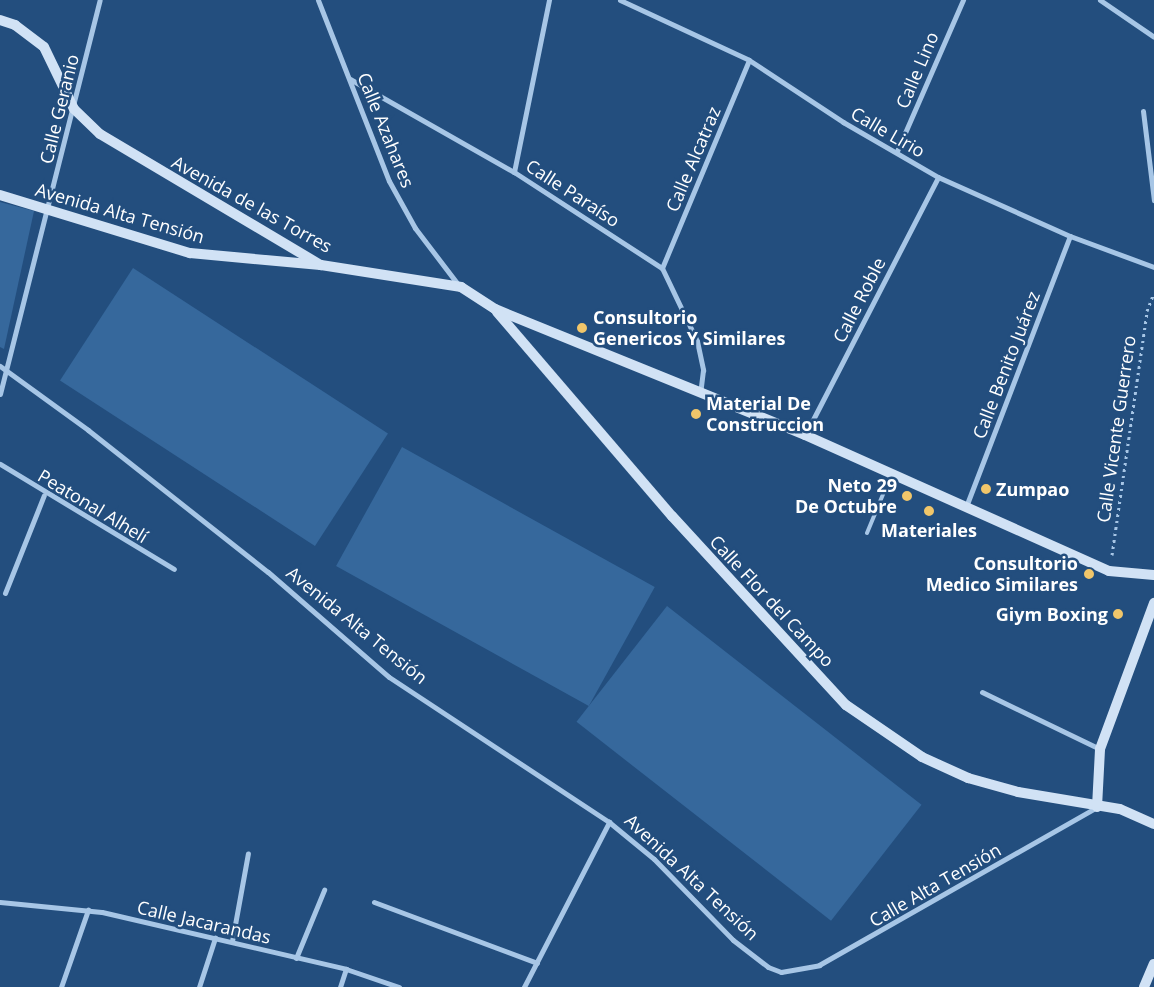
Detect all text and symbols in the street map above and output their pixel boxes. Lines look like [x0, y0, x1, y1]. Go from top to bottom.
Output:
street label: Calle Lino [891, 28, 943, 112]
street label: Calle Geranio [35, 52, 83, 166]
street label: Calle Azahares [353, 69, 419, 191]
street label: Calle Lirio [847, 102, 929, 162]
street label: Calle Alcatraz [661, 103, 725, 215]
street label: Avenida de las Torres [168, 151, 336, 257]
street label: Calle Paraíso [522, 155, 624, 231]
street label: Avenida Alta Tensión [33, 179, 207, 247]
street label: Calle Roble [828, 254, 890, 346]
street label: Calle Benito Juárez [968, 288, 1044, 442]
place label: Consultorio Genericos Y Similares [593, 307, 785, 350]
marker: Consultorio Genericos Y Similares [575, 321, 589, 335]
street label: Calle Vicente Guerrero [1092, 334, 1140, 524]
place label: Material De Construccion [706, 393, 824, 436]
marker: Material De Construccion [690, 408, 702, 420]
street label: Peatonal Alhelí [34, 465, 152, 547]
place label: Neto 29 De Octubre [795, 475, 897, 518]
place label: Zumpao [996, 478, 1069, 500]
marker: Zumpao [980, 483, 992, 495]
marker: Neto 29 De Octubre [901, 490, 913, 502]
marker: Materiales [923, 505, 935, 517]
place label: Materiales [881, 519, 977, 541]
street label: Calle Flor del Campo [705, 531, 839, 671]
place label: Consultorio Medico Similares [926, 553, 1078, 596]
street label: Avenida Alta Tensión [282, 562, 432, 688]
marker: Consultorio Medico Similares [1082, 567, 1096, 581]
place label: Giym Boxing [996, 603, 1108, 625]
marker: Giym Boxing [1112, 608, 1124, 620]
street label: Avenida Alta Tensión [621, 809, 763, 945]
street label: Calle Alta Tensión [865, 839, 1005, 931]
street label: Calle Jacarandas [135, 896, 273, 948]

